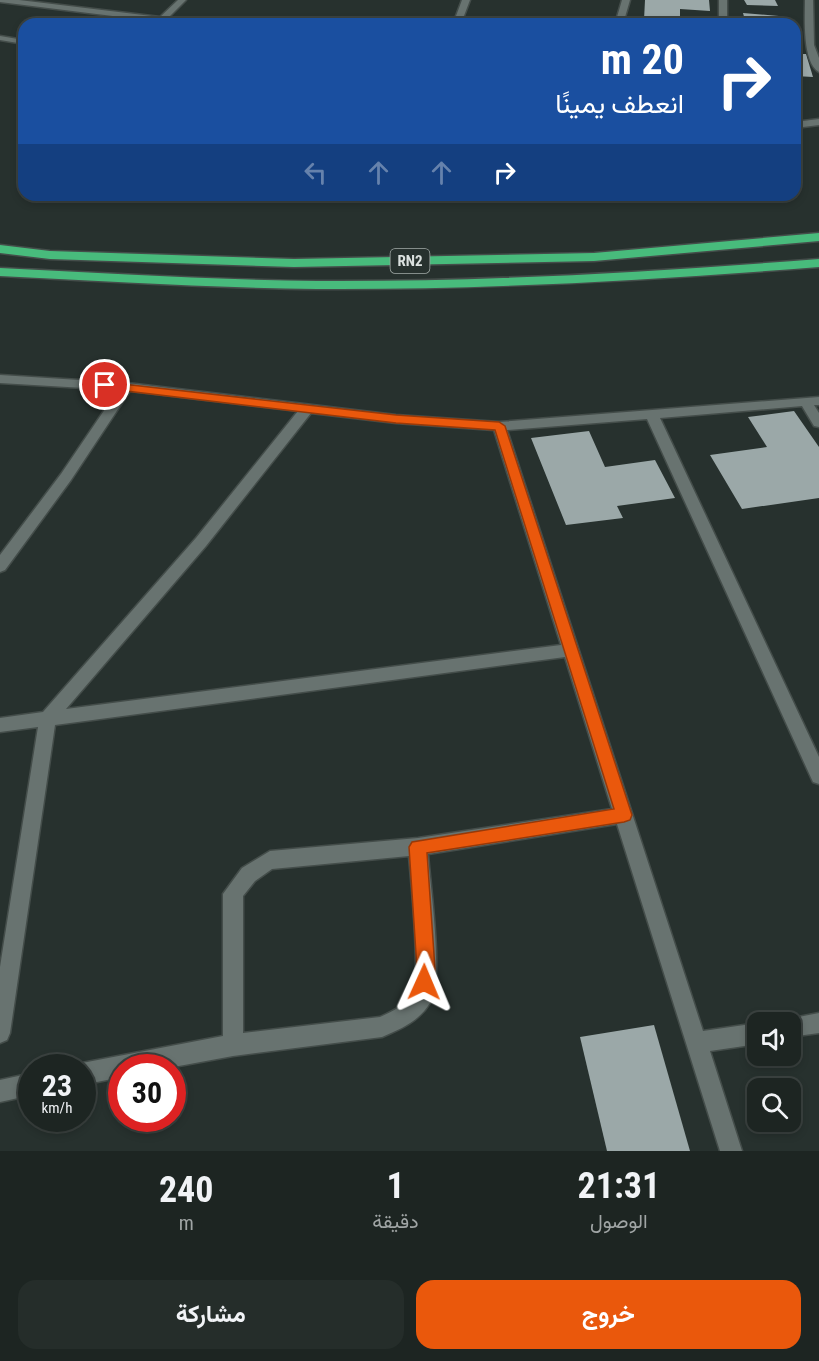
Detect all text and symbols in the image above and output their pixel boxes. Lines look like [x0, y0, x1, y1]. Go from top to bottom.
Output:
text: 20 m [601, 35, 684, 84]
icon: right [705, 42, 783, 120]
text: انعطف يمينًا [555, 88, 684, 120]
icon: left [299, 156, 332, 189]
icon: ahead [362, 156, 395, 189]
icon: ahead [425, 156, 458, 189]
icon: right [488, 156, 521, 189]
road number: RN2 [390, 249, 430, 273]
pin [79, 359, 130, 410]
icon: arrive [88, 368, 121, 401]
position arrow [392, 950, 456, 1014]
map controls [747, 1012, 801, 1132]
button: sound [747, 1012, 801, 1066]
speed limit sign: 30 [108, 1054, 186, 1132]
text: 23 [42, 1068, 72, 1103]
button: search [747, 1078, 801, 1132]
text: km/h [42, 1099, 72, 1117]
text: 1 [386, 1165, 405, 1207]
text: 21:31 [578, 1165, 660, 1207]
text: 240 [159, 1169, 214, 1211]
text: دقيقة [372, 1209, 419, 1233]
text: الوصول [590, 1209, 648, 1233]
text: m [179, 1211, 194, 1235]
button: مشاركة [18, 1280, 404, 1349]
button: خروج [416, 1280, 801, 1349]

